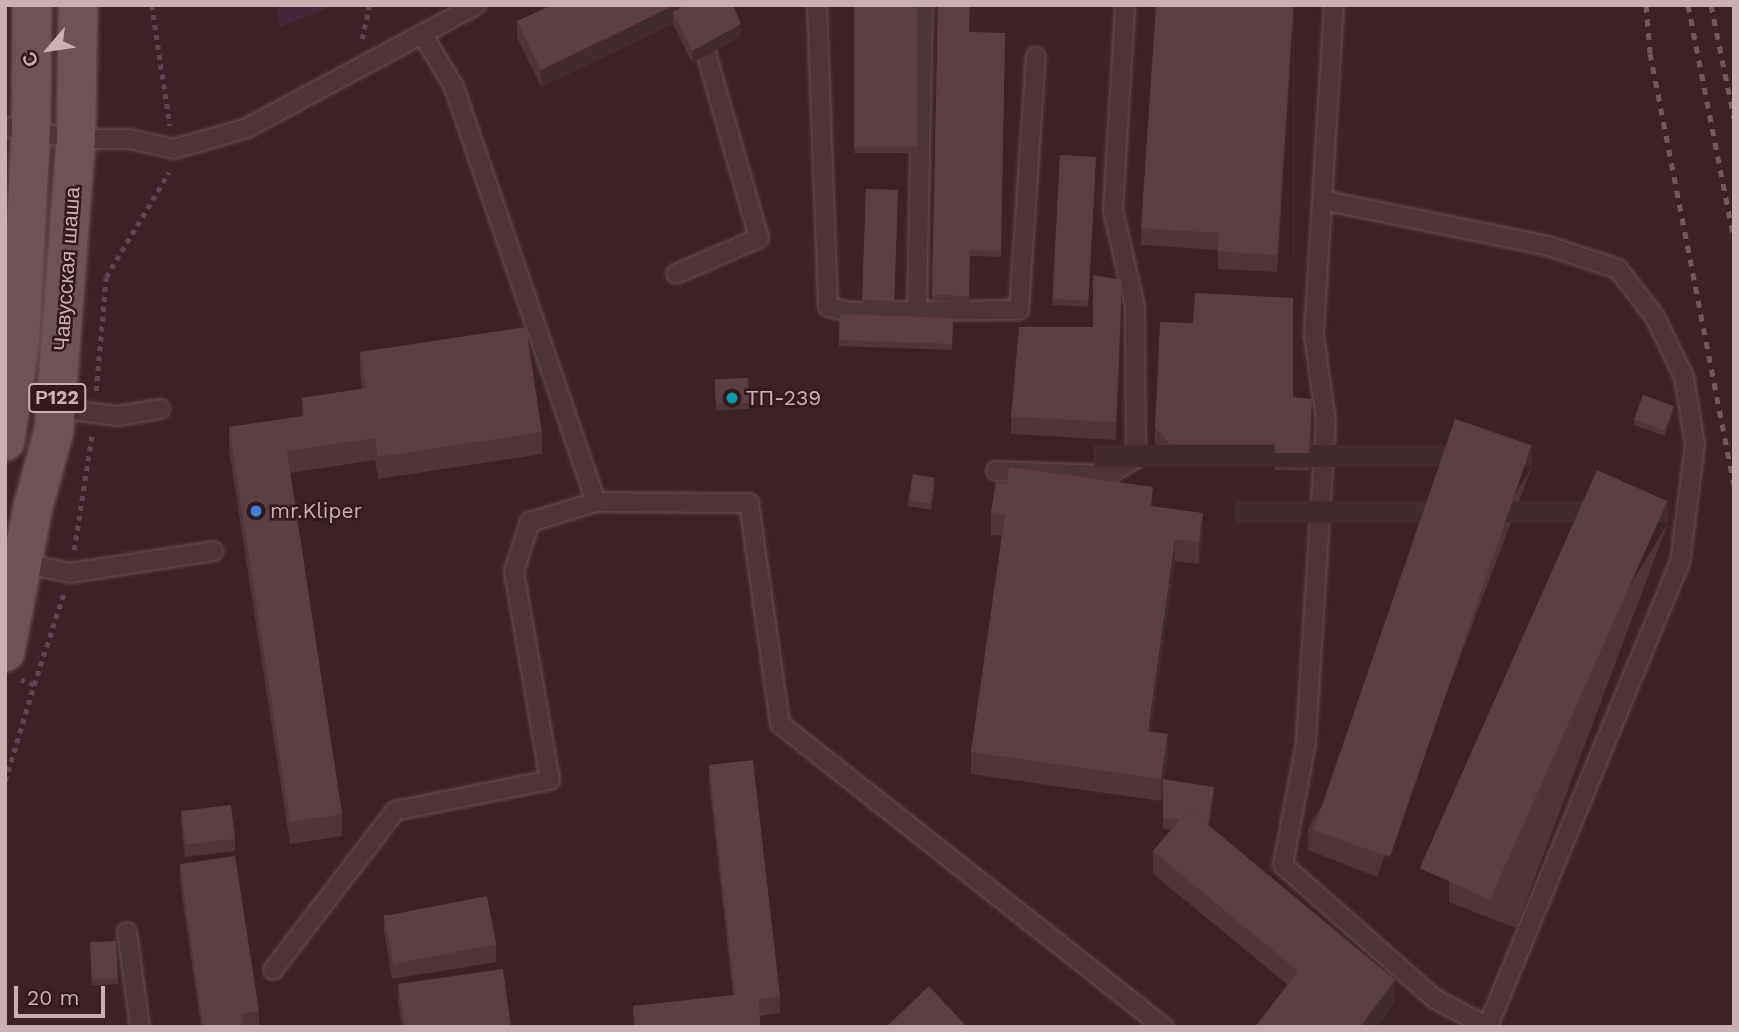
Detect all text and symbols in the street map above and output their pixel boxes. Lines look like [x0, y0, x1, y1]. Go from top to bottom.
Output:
north arrow [14, 14, 84, 84]
text: С [17, 48, 44, 71]
street label: Чавусская шаша [49, 186, 85, 352]
road number: Р122 [27, 382, 87, 414]
place label: ТП-239 [746, 385, 821, 411]
marker: ТП-239 [724, 390, 740, 406]
place label: mr.Kliper [270, 498, 362, 524]
marker: mr.Kliper [248, 503, 264, 519]
scale bar [18, 972, 108, 1016]
text: 20 m [27, 985, 79, 1010]

